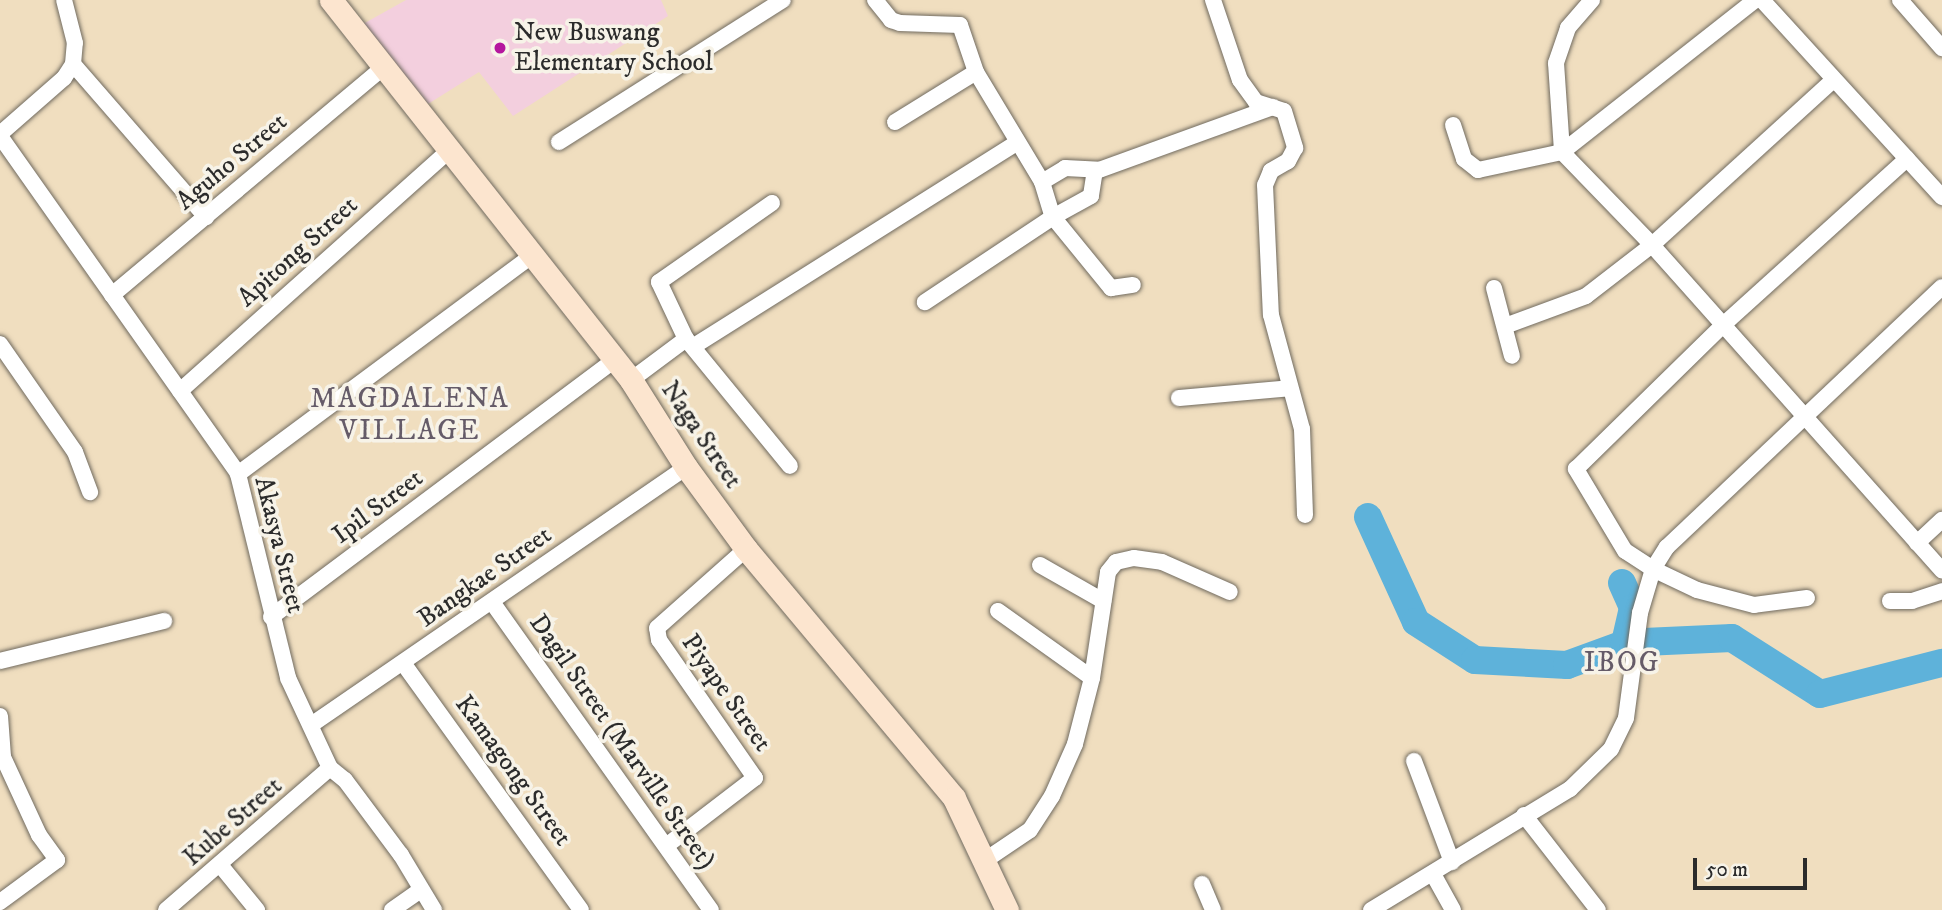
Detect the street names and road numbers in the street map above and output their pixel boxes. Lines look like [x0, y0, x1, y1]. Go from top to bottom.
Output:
street label: Aguho Street [170, 107, 294, 217]
street label: Apitong Street [232, 190, 364, 314]
street label: Naga Street [654, 375, 748, 495]
street label: Ipil Street [327, 463, 429, 551]
street label: Akasya Street [247, 473, 311, 617]
street label: Bangkae Street [412, 520, 558, 634]
street label: Dagil Street (Marville Street) [522, 609, 722, 875]
street label: Piyape Street [674, 628, 778, 758]
street label: Kamagong Street [448, 690, 578, 852]
street label: Kube Street [177, 771, 289, 873]

